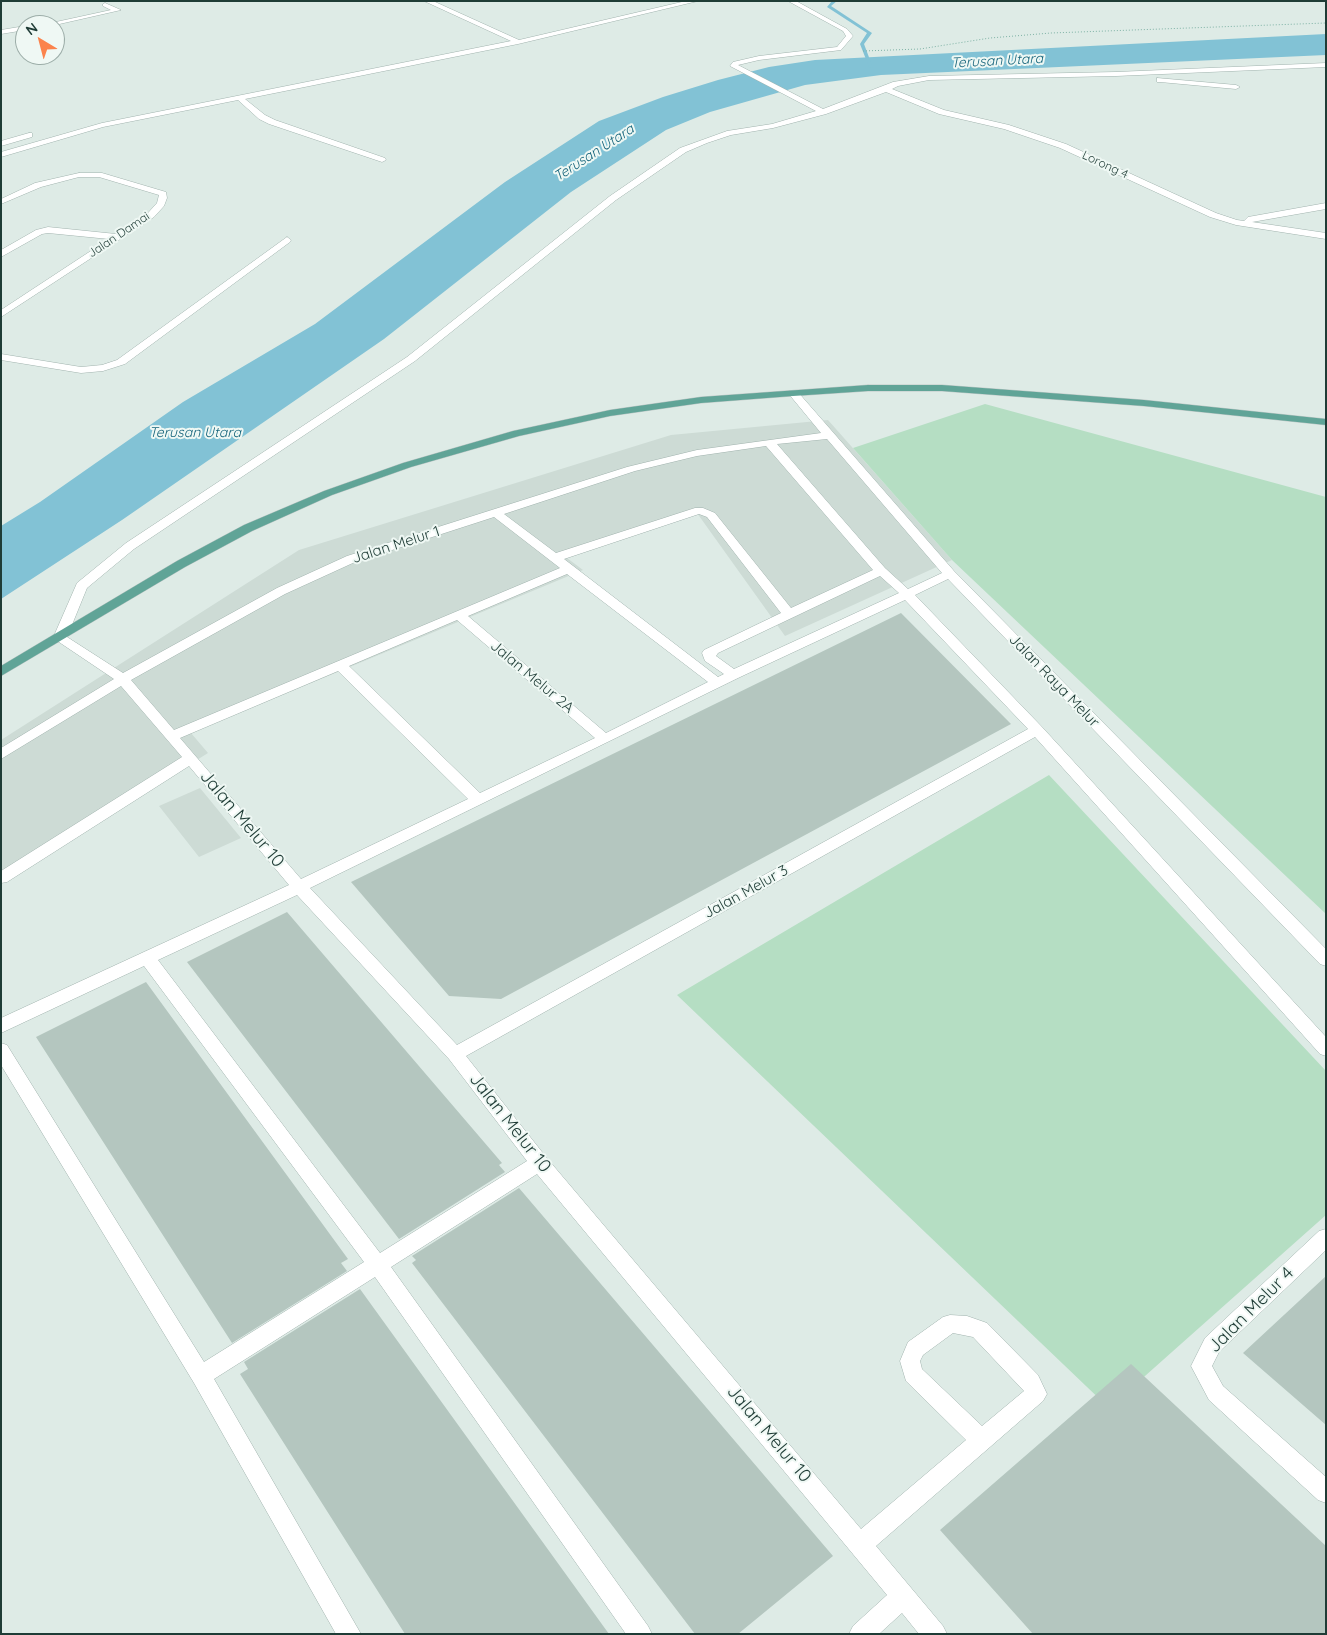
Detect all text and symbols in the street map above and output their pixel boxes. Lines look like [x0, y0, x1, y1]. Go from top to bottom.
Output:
north arrow [15, 15, 65, 65]
text: N [22, 19, 41, 39]
water label: Terusan Utara [951, 50, 1043, 72]
water label: Terusan Utara [551, 121, 637, 185]
street label: Lorong 4 [1080, 148, 1130, 182]
street label: Jalan Damai [86, 209, 152, 261]
water label: Terusan Utara [149, 425, 241, 441]
street label: Jalan Melur 1 [350, 522, 442, 568]
street label: Jalan Raya Melur [1005, 631, 1103, 731]
street label: Jalan Melur 2A [487, 637, 577, 717]
street label: Jalan Melur 10 [195, 766, 289, 872]
street label: Jalan Melur 3 [701, 861, 791, 923]
street label: Jalan Melur 10 [465, 1069, 555, 1177]
street label: Jalan Melur 4 [1204, 1263, 1298, 1357]
street label: Jalan Melur 10 [722, 1381, 816, 1487]

